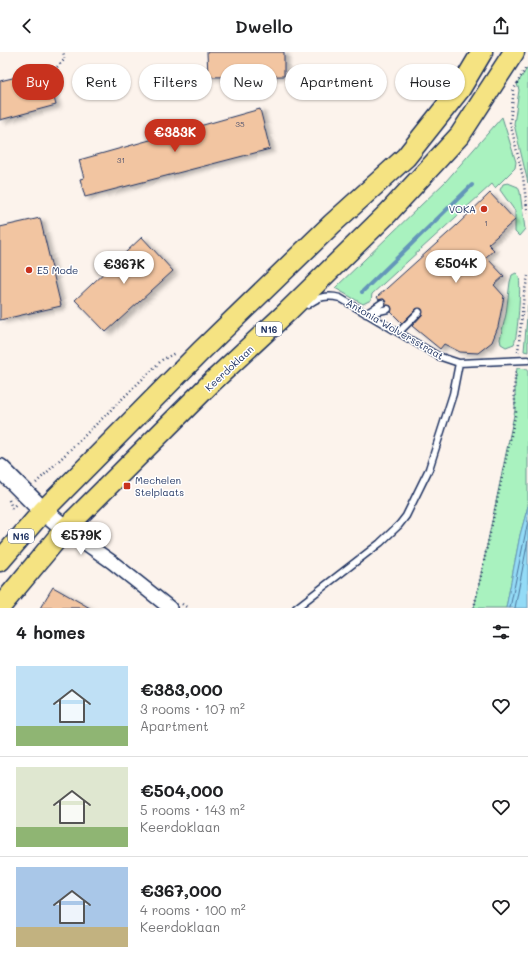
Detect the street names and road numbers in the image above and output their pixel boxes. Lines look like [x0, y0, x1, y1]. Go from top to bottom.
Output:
street label: Antonia Wolversstraat [344, 295, 446, 363]
road number: N16 [256, 322, 282, 336]
street label: Keerdoklaan [202, 342, 256, 394]
road number: N16 [8, 529, 34, 543]

